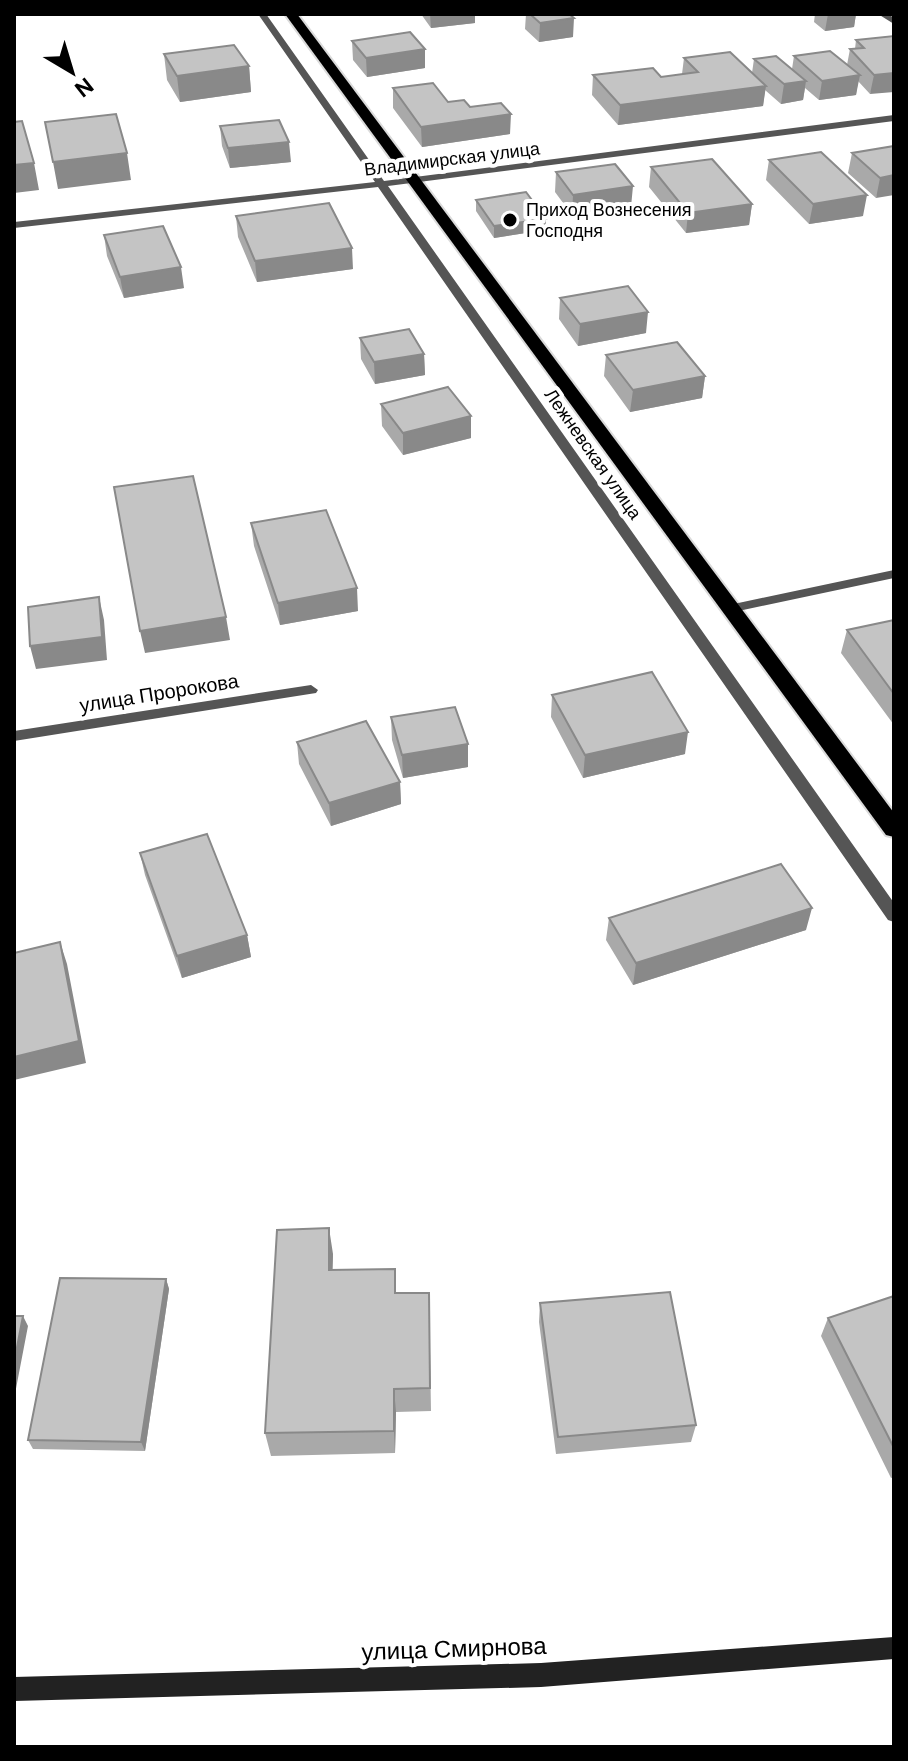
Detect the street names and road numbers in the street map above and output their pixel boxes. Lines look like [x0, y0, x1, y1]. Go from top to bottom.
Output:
street label: Владимирская улица [363, 136, 542, 182]
street label: Лежневская улица [539, 384, 648, 525]
street label: улица Пророкова [78, 667, 241, 718]
street label: улица Смирнова [361, 1630, 548, 1667]

